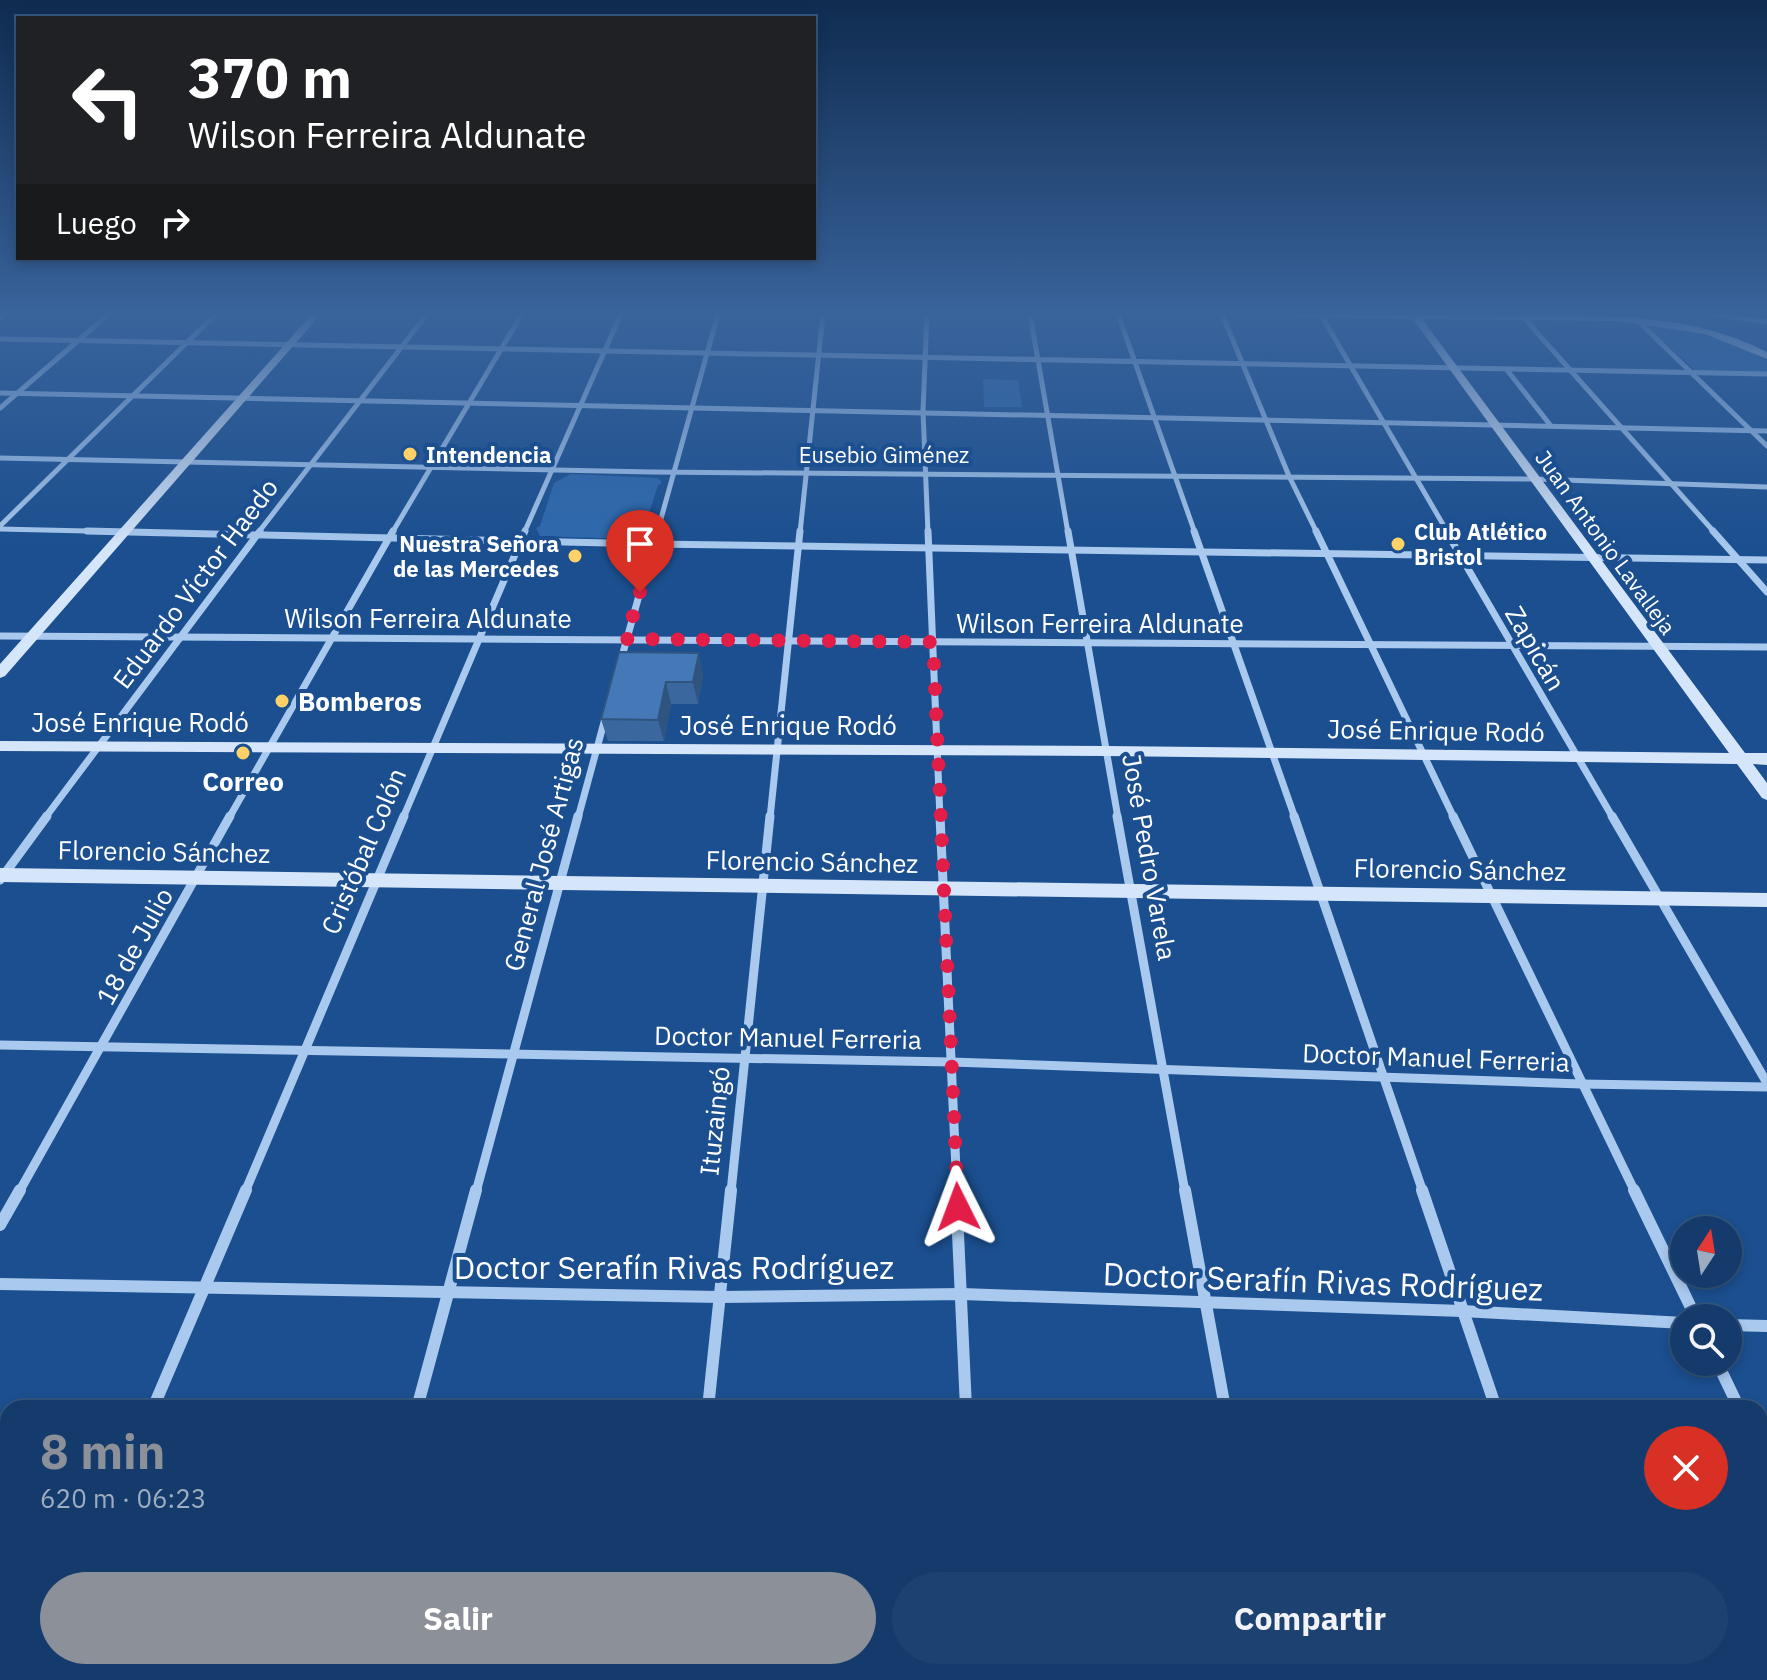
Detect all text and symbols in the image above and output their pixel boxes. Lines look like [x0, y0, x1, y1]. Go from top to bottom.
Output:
text: 370 m [188, 41, 352, 113]
icon: left [56, 48, 160, 152]
text: Wilson Ferreira Aldunate [188, 111, 586, 158]
icon: right [153, 200, 197, 244]
text: Luego [56, 203, 137, 242]
place label: Intendencia [426, 440, 551, 469]
street label: Eusebio Giménez [799, 440, 969, 469]
street label: Juan Antonio Lavalleja [1529, 444, 1683, 640]
marker: Intendencia [401, 445, 419, 463]
street label: Eduardo Víctor Haedo [105, 471, 285, 695]
pin [606, 510, 674, 592]
place label: Club Atlético Bristol [1414, 517, 1547, 571]
icon: arrive [618, 522, 662, 566]
place label: Nuestra Señora de las Mercedes [393, 529, 559, 583]
marker: Club Atlético Bristol [1389, 535, 1407, 553]
marker: Nuestra Señora de las Mercedes [566, 547, 584, 565]
street label: Zapicán [1498, 600, 1574, 696]
street label: Wilson Ferreira Aldunate [284, 601, 572, 635]
street label: Wilson Ferreira Aldunate [956, 606, 1244, 640]
place label: Bomberos [298, 684, 422, 718]
marker: Bomberos [273, 692, 291, 710]
street label: José Enrique Rodó [31, 705, 249, 739]
street label: José Enrique Rodó [679, 708, 897, 742]
street label: José Enrique Rodó [1327, 711, 1545, 749]
street label: General José Artigas [495, 733, 591, 975]
marker: Correo [234, 744, 252, 762]
street label: José Pedro Varela [1115, 751, 1185, 963]
street label: Cristóbal Colón [313, 763, 413, 939]
place label: Correo [202, 764, 284, 798]
street label: Florencio Sánchez [57, 832, 271, 870]
street label: Florencio Sánchez [705, 842, 919, 880]
street label: Florencio Sánchez [1353, 850, 1567, 888]
street label: 18 de Julio [88, 881, 180, 1011]
street label: Doctor Manuel Ferreria [654, 1018, 922, 1056]
street label: Doctor Manuel Ferreria [1302, 1035, 1570, 1079]
street label: Ituzaingó [691, 1065, 737, 1177]
position arrow [916, 1165, 1000, 1249]
north arrow [1670, 1216, 1742, 1288]
map controls [1670, 1216, 1742, 1376]
street label: Doctor Serafín Rivas Rodríguez [454, 1246, 894, 1288]
street label: Doctor Serafín Rivas Rodríguez [1102, 1252, 1544, 1310]
button: search [1670, 1304, 1742, 1376]
text: 8 min [40, 1420, 165, 1482]
button: close [1644, 1426, 1728, 1510]
text: 620 m · 06:23 [40, 1481, 206, 1515]
button: Salir [40, 1572, 876, 1664]
button: Compartir [892, 1572, 1728, 1664]

